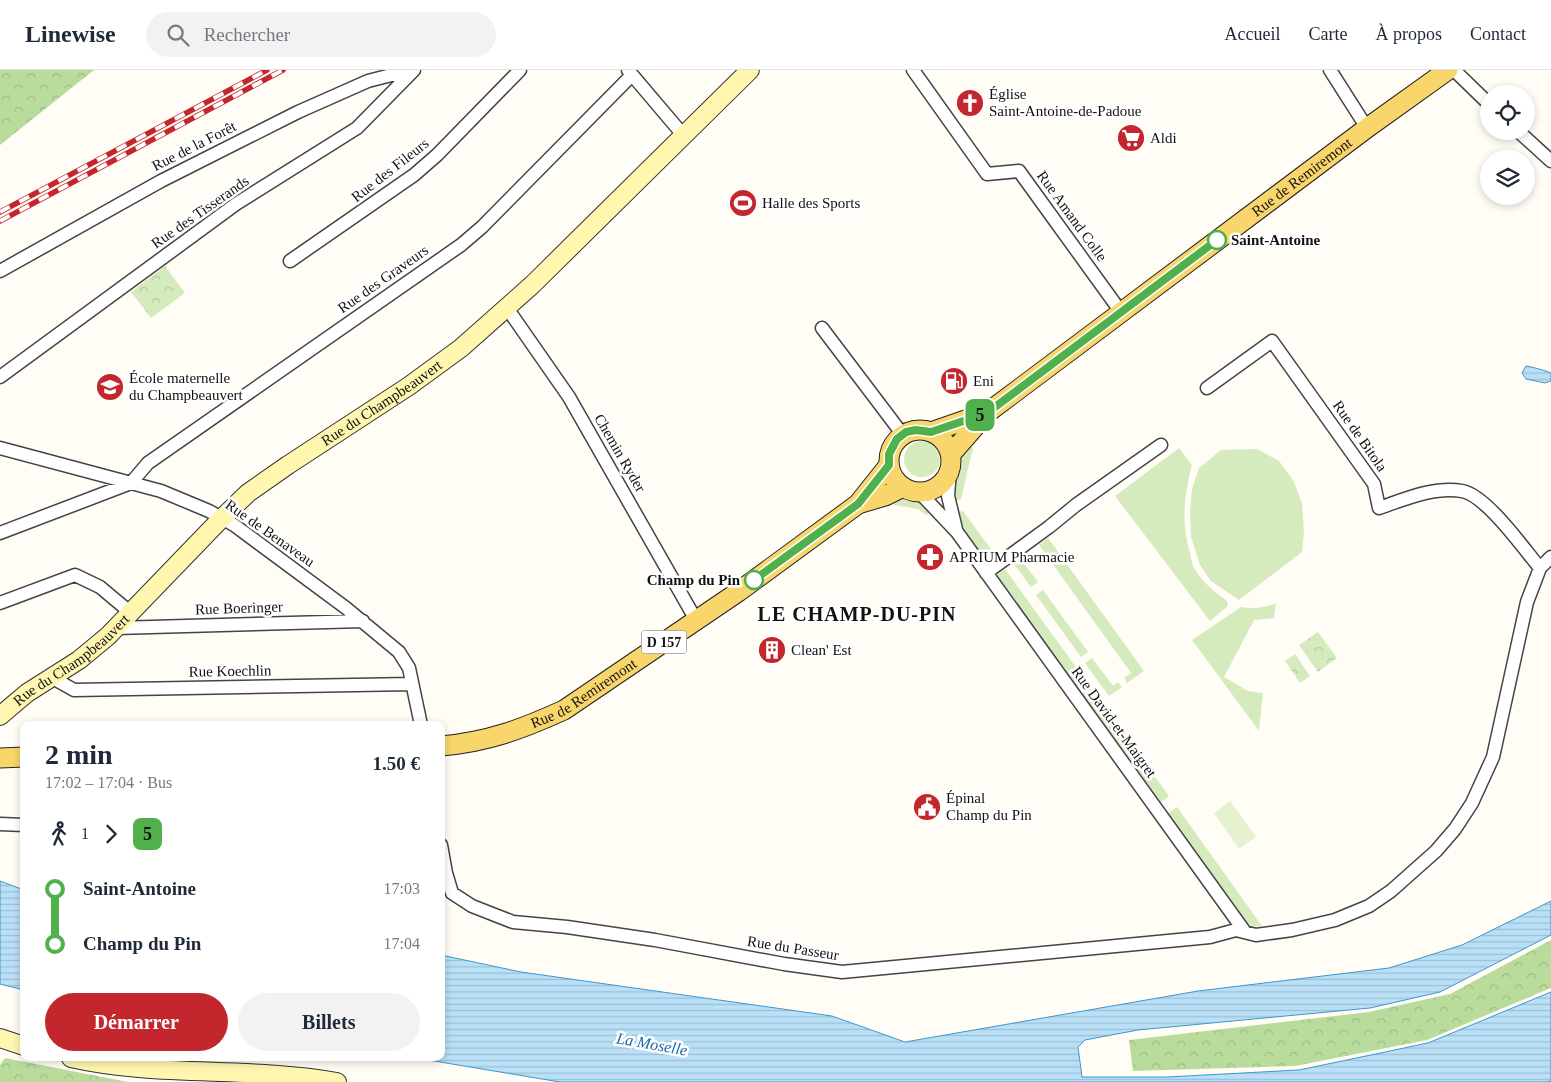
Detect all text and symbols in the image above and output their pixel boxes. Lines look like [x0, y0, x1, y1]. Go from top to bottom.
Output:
search box [146, 12, 496, 57]
text: Linewise [25, 21, 116, 47]
icon: search [164, 21, 192, 49]
text: Rechercher [204, 24, 290, 45]
text: Accueil [1225, 24, 1281, 44]
text: Carte [1309, 24, 1348, 44]
text: À propos [1376, 24, 1442, 44]
text: Contact [1470, 24, 1526, 44]
map controls [1480, 85, 1535, 205]
button: locate [1480, 85, 1535, 140]
place label: Église Saint-Antoine-de-Padoue [989, 86, 1142, 119]
church icon: Église Saint-Antoine-de-Padoue [955, 88, 985, 118]
street label: Rue de la Forêt [149, 118, 239, 174]
supermarket icon: Aldi [1116, 123, 1146, 153]
place label: Aldi [1150, 130, 1177, 146]
street label: Rue de Remiremont [1249, 134, 1356, 220]
street label: Rue des Fileurs [348, 135, 432, 205]
button: layers [1480, 150, 1535, 205]
street label: Rue Amand Colle [1034, 168, 1110, 264]
street label: Rue des Tisserands [148, 172, 252, 252]
sports icon: Halle des Sports [728, 188, 758, 218]
place label: Halle des Sports [762, 195, 860, 211]
marker: Saint-Antoine [1207, 230, 1227, 250]
place label: Saint-Antoine [1231, 232, 1321, 248]
street label: Rue des Graveurs [335, 242, 431, 316]
street label: Rue du Champbeauvert [318, 356, 446, 449]
fuel station icon: Eni [939, 366, 969, 396]
place label: École maternelle du Champbeauvert [129, 370, 244, 403]
school or university icon: École maternelle du Champbeauvert [95, 372, 125, 402]
place label: Eni [973, 373, 994, 389]
street label: Rue de Bitola [1330, 398, 1390, 475]
line badge: 5 [964, 399, 996, 431]
text: 5 [976, 405, 985, 425]
street label: Chemin Ryder [591, 411, 649, 495]
street label: Rue de Benaveau [222, 496, 318, 570]
pharmacy icon: APRIUM Pharmacie [915, 542, 945, 572]
place label: APRIUM Pharmacie [949, 549, 1075, 565]
marker: Champ du Pin [744, 570, 764, 590]
place label: Champ du Pin [647, 572, 741, 588]
street label: Rue Boeringer [195, 598, 283, 618]
district label: LE CHAMP-DU-PIN [758, 603, 956, 625]
street label: Rue du Champbeauvert [10, 610, 133, 709]
road number: D 157 [642, 630, 686, 654]
building icon: Clean' Est [757, 635, 787, 665]
place label: Clean' Est [791, 642, 852, 658]
street label: Rue de Remiremont [528, 655, 640, 731]
street label: Rue Koechlin [188, 662, 272, 680]
street label: Rue David-et-Maigret [1068, 664, 1160, 781]
text: 2 min [45, 739, 113, 770]
text: 1.50 € [373, 753, 420, 774]
text: 17:02 – 17:04 · Bus [45, 774, 172, 791]
place label: Épinal Champ du Pin [946, 790, 1032, 823]
public building icon: Épinal Champ du Pin [912, 792, 942, 822]
icon: walk [45, 820, 73, 848]
icon: forward [97, 820, 125, 848]
text: 5 [143, 824, 152, 844]
text: 1 [81, 825, 89, 842]
text: Saint-Antoine [83, 878, 196, 899]
text: 17:03 [384, 880, 420, 897]
text: Champ du Pin [83, 933, 201, 954]
street label: Rue du Passeur [746, 933, 840, 963]
text: 17:04 [384, 935, 420, 952]
button: Démarrer [45, 993, 228, 1051]
button: Billets [238, 993, 420, 1051]
water label: La Moselle [614, 1029, 689, 1059]

